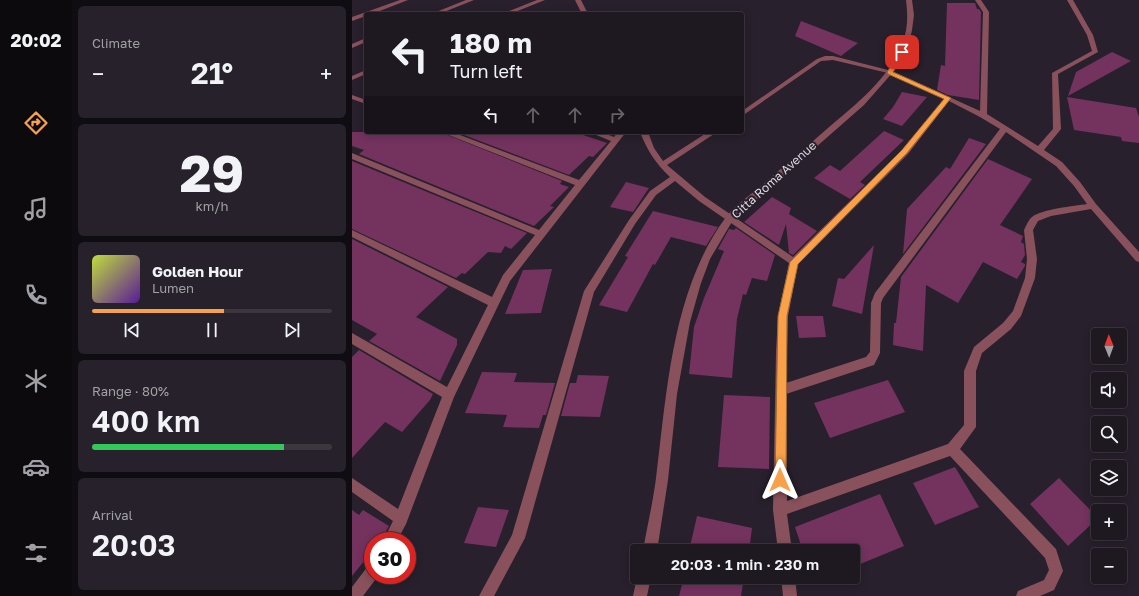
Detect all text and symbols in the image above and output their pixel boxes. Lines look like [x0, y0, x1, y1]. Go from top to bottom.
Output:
text: 180 m [450, 26, 532, 59]
icon: left [384, 28, 436, 80]
text: 20:02 [10, 29, 62, 51]
text: Climate [92, 35, 140, 51]
pin [885, 35, 919, 69]
icon: arrive [891, 41, 913, 63]
text: 21° [191, 55, 233, 91]
text: − [92, 60, 104, 87]
text: + [320, 60, 332, 87]
text: Turn left [450, 60, 523, 82]
icon: left [480, 104, 502, 126]
icon: ahead [522, 104, 544, 126]
icon: ahead [564, 104, 586, 126]
icon: right [606, 104, 628, 126]
icon: directions [22, 109, 50, 137]
street label: Citta Roma Avenue [728, 138, 819, 222]
text: 29 [180, 141, 244, 203]
icon: music [22, 195, 50, 223]
text: km/h [195, 198, 229, 214]
text: Golden Hour [152, 262, 243, 280]
text: Lumen [152, 280, 194, 296]
icon: phone [22, 281, 50, 309]
icon: previous [121, 319, 143, 341]
icon: pause [201, 319, 223, 341]
icon: next [281, 319, 303, 341]
north arrow [1091, 328, 1127, 364]
map controls [1091, 328, 1127, 584]
icon: climate [22, 367, 50, 395]
button: sound [1091, 372, 1127, 408]
text: Range · 80% [92, 383, 169, 399]
text: 400 km [92, 403, 200, 439]
button: search [1091, 416, 1127, 452]
icon: car [22, 453, 50, 481]
position arrow [759, 459, 801, 501]
button: layers [1091, 460, 1127, 496]
button: + [1091, 504, 1127, 540]
text: Arrival [92, 507, 133, 523]
text: 20:03 [92, 527, 176, 563]
speed limit sign: 30 [364, 532, 416, 584]
icon: filters [22, 539, 50, 567]
button: − [1091, 548, 1127, 584]
text: 20:03 · 1 min · 230 m [671, 555, 819, 573]

